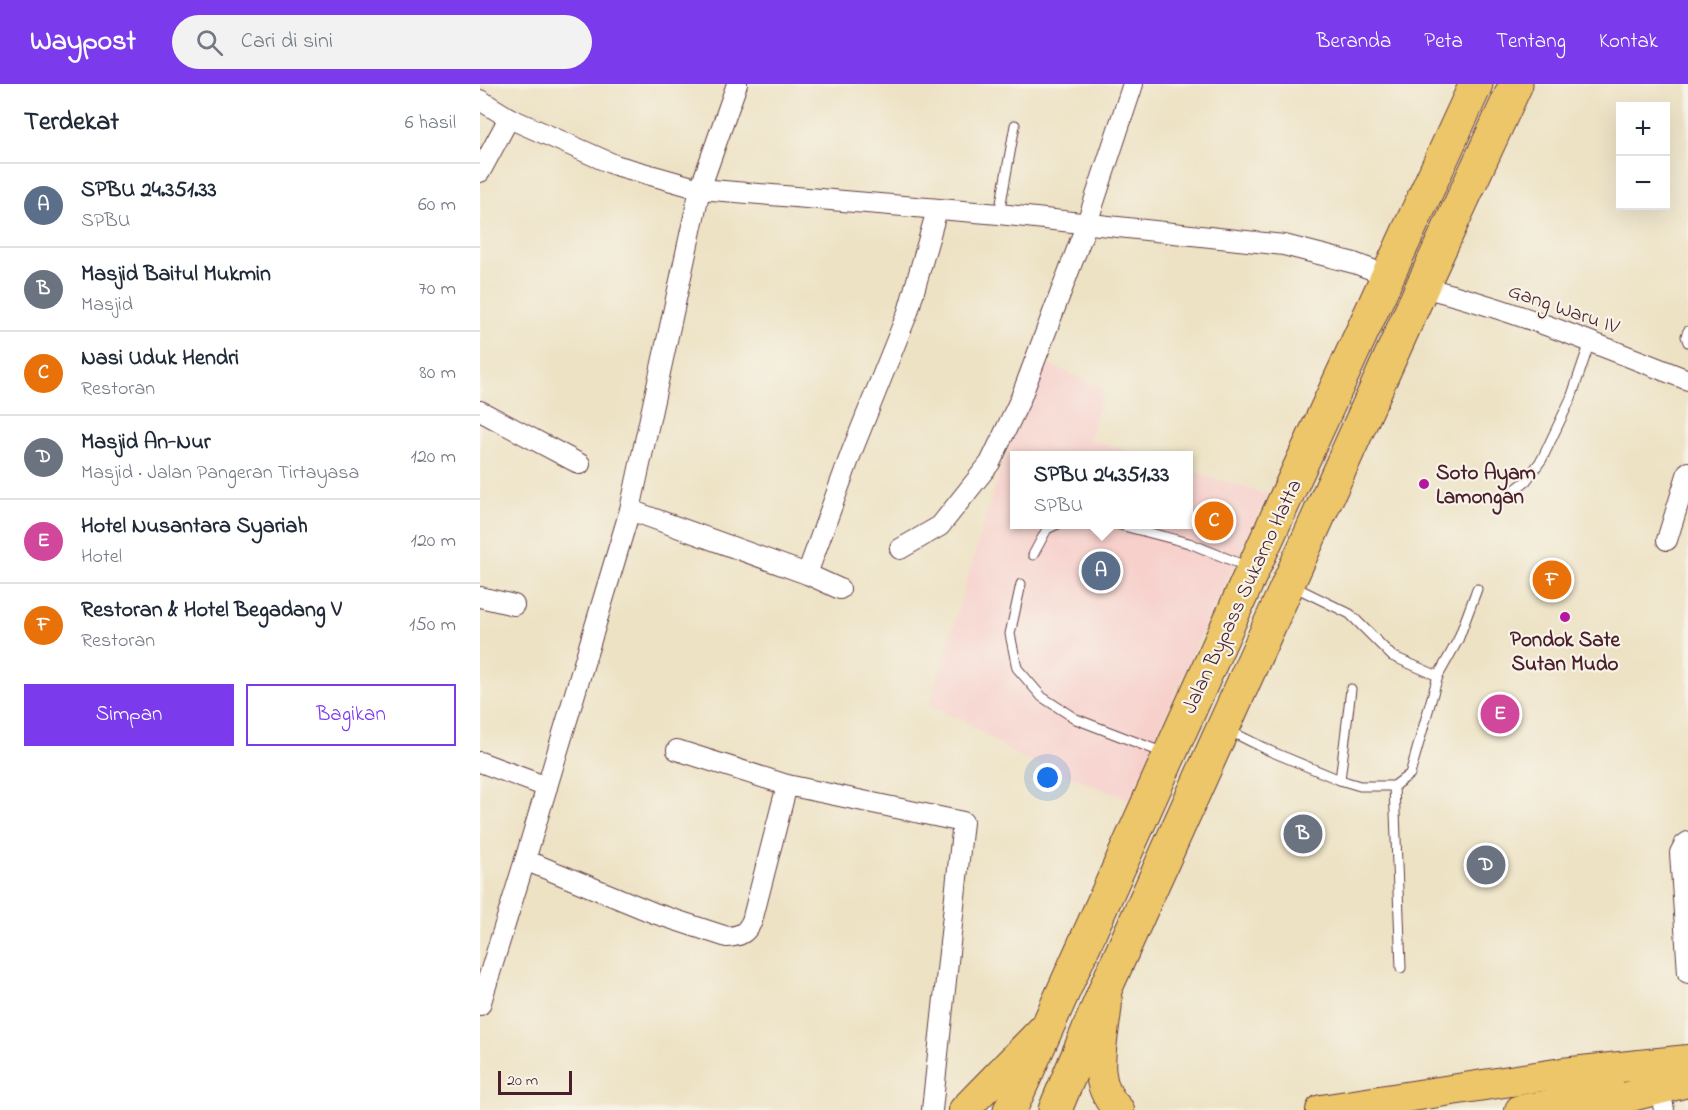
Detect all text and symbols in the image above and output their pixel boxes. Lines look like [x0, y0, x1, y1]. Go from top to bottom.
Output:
search box [172, 15, 592, 69]
text: Waypost [30, 22, 136, 63]
icon: search [193, 26, 226, 59]
text: Cari di sini [241, 26, 333, 58]
text: Beranda [1316, 27, 1391, 57]
text: Peta [1424, 27, 1463, 57]
text: Tentang [1496, 27, 1566, 57]
text: Kontak [1599, 27, 1658, 57]
map controls [1616, 102, 1670, 210]
button: + [1616, 102, 1670, 156]
text: Terdekat [24, 104, 119, 142]
text: 6 hasil [405, 109, 456, 138]
button: − [1616, 156, 1670, 210]
text: SPBU 24.351.33 [81, 175, 217, 207]
text: A [37, 191, 50, 220]
text: 60 m [418, 191, 456, 220]
text: SPBU [81, 207, 130, 236]
text: Masjid Baitul Mukmin [81, 259, 271, 291]
text: B [37, 275, 50, 304]
text: 70 m [419, 275, 456, 304]
street label: Gang Waru IV [1503, 277, 1623, 345]
text: Masjid [81, 291, 133, 320]
text: Nasi Uduk Hendri [81, 343, 239, 375]
text: C [38, 359, 49, 388]
text: 80 m [419, 359, 456, 388]
text: Restoran [81, 375, 155, 404]
text: Masjid An-Nur [81, 427, 211, 459]
text: D [36, 443, 51, 472]
text: 120 m [411, 443, 456, 472]
popup [1010, 451, 1193, 529]
text: Masjid · Jalan Pangeran Tirtayasa [81, 459, 359, 488]
place label: Soto Ayam Lamongan [1436, 459, 1536, 515]
text: SPBU 24.351.33 [1034, 460, 1169, 492]
street label: Jalan Bypass Sukarno Hatta [1175, 475, 1312, 720]
marker: Soto Ayam Lamongan [1417, 477, 1431, 491]
text: SPBU [1034, 492, 1083, 521]
pin: C [1194, 498, 1234, 544]
text: Hotel Nusantara Syariah [81, 511, 308, 543]
text: E [37, 527, 50, 556]
text: 120 m [411, 527, 456, 556]
text: Hotel [81, 543, 122, 572]
pin: A [1082, 548, 1120, 594]
pin: F [1532, 558, 1572, 602]
text: Restoran & Hotel Begadang V [81, 595, 342, 627]
marker: Pondok Sate Sutan Mudo [1558, 610, 1572, 624]
text: F [37, 611, 50, 640]
text: 150 m [409, 611, 456, 640]
place label: Pondok Sate Sutan Mudo [1510, 626, 1621, 680]
text: Restoran [81, 627, 155, 656]
button: Simpan [24, 684, 234, 746]
button: Bagikan [246, 684, 456, 746]
pin: E [1480, 692, 1520, 736]
your location [1033, 763, 1062, 792]
pin: B [1284, 812, 1322, 856]
pin: D [1466, 842, 1506, 888]
scale bar [498, 1068, 572, 1096]
text: 20 m [507, 1069, 538, 1093]

